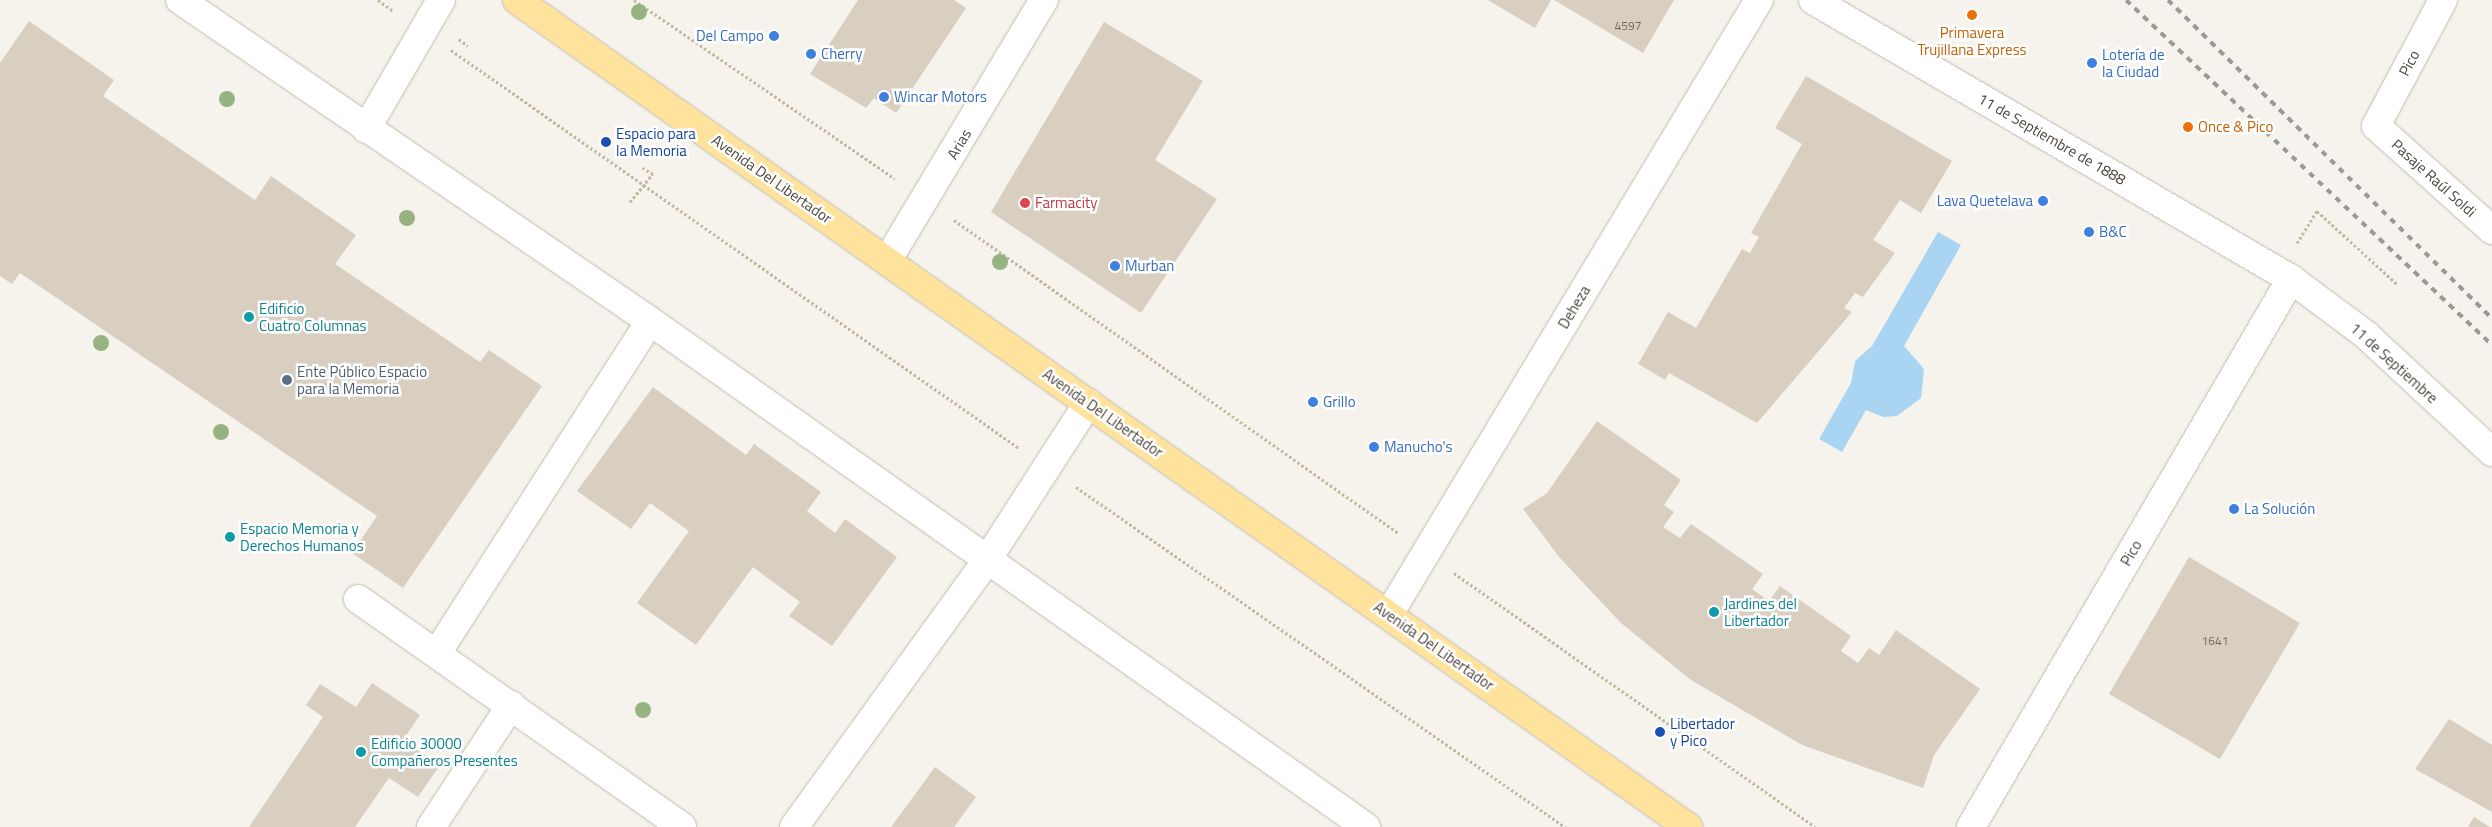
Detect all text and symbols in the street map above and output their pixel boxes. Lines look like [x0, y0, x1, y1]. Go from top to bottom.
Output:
marker: Primavera Trujillana Express [1966, 9, 1978, 21]
house number: 4597 [1615, 19, 1641, 33]
place label: Primavera Trujillana Express [1917, 23, 2027, 58]
place label: Del Campo [696, 27, 764, 45]
marker: Del Campo [768, 30, 780, 42]
place label: Cherry [821, 45, 862, 63]
place label: Lotería de la Ciudad [2102, 45, 2165, 80]
street label: Pico [2395, 47, 2423, 79]
marker: Cherry [805, 48, 817, 60]
marker: Lotería de la Ciudad [2086, 57, 2098, 69]
place label: Wincar Motors [894, 88, 987, 106]
street label: 11 de Septiembre de 1888 [1975, 89, 2129, 189]
marker: Wincar Motors [878, 91, 890, 103]
place label: Once & Pico [2198, 118, 2273, 136]
marker: Once & Pico [2182, 121, 2194, 133]
place label: Espacio para la Memoria [616, 124, 696, 159]
street label: Arias [943, 126, 975, 162]
street label: Avenida Del Libertador [709, 131, 835, 227]
street label: Pasaje Raúl Soldi [2388, 135, 2480, 221]
marker: Espacio para la Memoria [600, 136, 612, 148]
place label: Lava Quetelava [1937, 192, 2033, 210]
place label: Farmacity [1035, 194, 1097, 212]
marker: Lava Quetelava [2037, 195, 2049, 207]
marker: Farmacity [1019, 197, 1031, 209]
place label: B&C [2099, 223, 2127, 241]
marker: B&C [2083, 226, 2095, 238]
place label: Murban [1125, 257, 1174, 275]
marker: Murban [1109, 260, 1121, 272]
street label: Deheza [1554, 282, 1594, 332]
place label: Edificio Cuatro Columnas [259, 299, 366, 334]
marker: Edificio Cuatro Columnas [243, 311, 255, 323]
street label: 11 de Septiembre [2346, 319, 2442, 407]
place label: Ente Público Espacio para la Memoria [297, 362, 427, 397]
street label: Avenida Del Libertador [1040, 365, 1166, 461]
marker: Ente Público Espacio para la Memoria [281, 374, 293, 386]
place label: Grillo [1323, 393, 1356, 411]
marker: Grillo [1307, 396, 1319, 408]
place label: Manucho's [1384, 438, 1452, 456]
marker: Manucho's [1368, 441, 1380, 453]
place label: La Solución [2244, 500, 2315, 518]
marker: La Solución [2228, 503, 2240, 515]
place label: Espacio Memoria y Derechos Humanos [240, 519, 364, 554]
marker: Espacio Memoria y Derechos Humanos [224, 531, 236, 543]
street label: Pico [2117, 537, 2145, 569]
place label: Jardines del Libertador [1724, 594, 1797, 629]
street label: Avenida Del Libertador [1371, 598, 1497, 694]
marker: Jardines del Libertador [1708, 606, 1720, 618]
house number: 1641 [2202, 634, 2228, 648]
place label: Libertador y Pico [1670, 714, 1735, 749]
marker: Libertador y Pico [1654, 726, 1666, 738]
place label: Edificio 30000 Compañeros Presentes [371, 734, 518, 769]
marker: Edificio 30000 Compañeros Presentes [355, 746, 367, 758]

